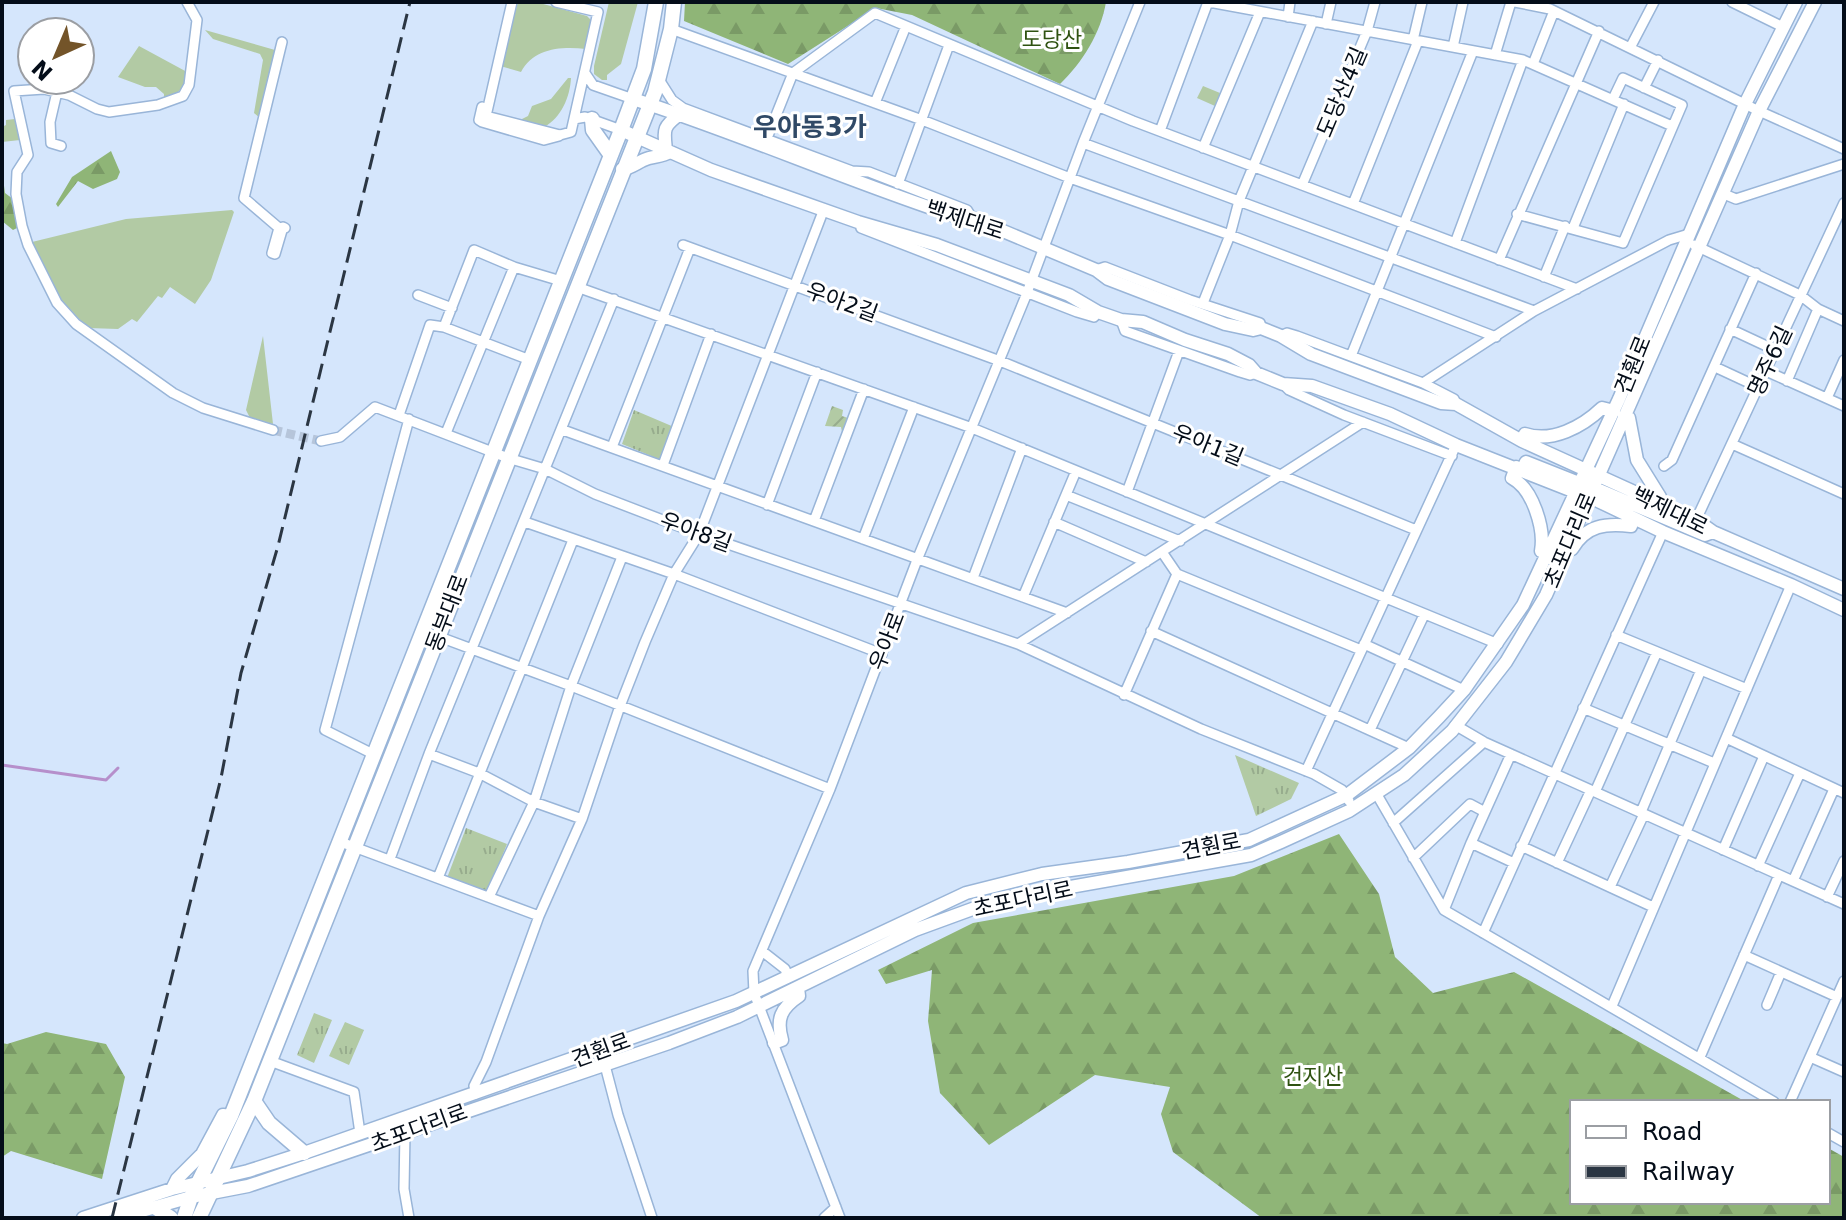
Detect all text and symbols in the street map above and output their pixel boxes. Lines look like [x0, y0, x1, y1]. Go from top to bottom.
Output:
north arrow [16, 16, 96, 96]
park label: 도당산 [1022, 27, 1082, 52]
street label: 도당산4길 [1312, 43, 1372, 141]
text: N [27, 55, 58, 85]
district label: 우아동3가 [753, 112, 867, 142]
street label: 백제대로 [923, 196, 1007, 244]
street label: 우아2길 [803, 277, 881, 327]
street label: 명주6길 [1743, 322, 1797, 400]
street label: 견훤로 [1610, 332, 1656, 398]
street label: 우아1길 [1169, 419, 1247, 471]
street label: 백제대로 [1628, 482, 1712, 540]
street label: 초포다리로 [1539, 489, 1601, 591]
street label: 우아8길 [657, 507, 735, 557]
street label: 동부대로 [421, 571, 473, 655]
street label: 우아로 [864, 608, 910, 674]
street label: 견훤로 [1179, 828, 1243, 864]
street label: 초포다리로 [971, 876, 1075, 922]
street label: 견훤로 [568, 1028, 634, 1072]
park label: 건지산 [1283, 1064, 1343, 1089]
street label: 초포다리로 [367, 1099, 471, 1157]
legend [1570, 1100, 1830, 1204]
text: Road [1642, 1118, 1702, 1146]
text: Railway [1642, 1158, 1735, 1186]

